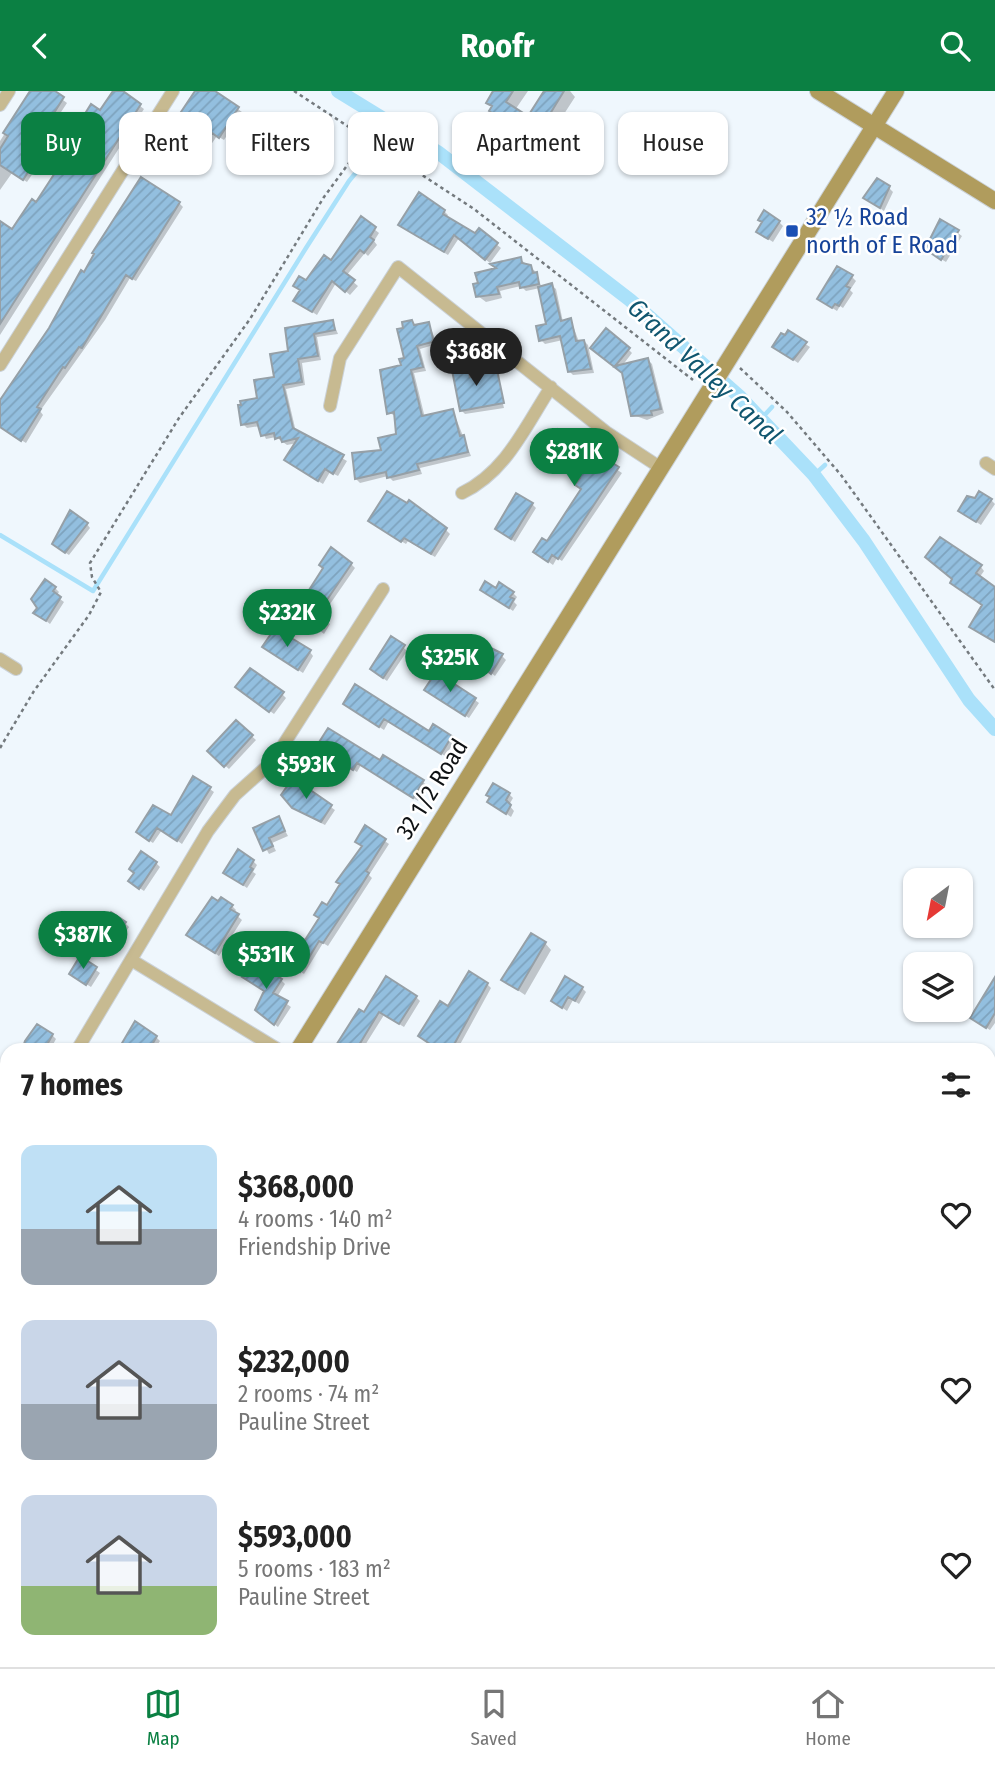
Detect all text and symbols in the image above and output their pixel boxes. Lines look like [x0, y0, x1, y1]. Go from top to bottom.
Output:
icon: back [21, 27, 59, 65]
text: Roofr [461, 27, 534, 65]
icon: search [936, 27, 974, 65]
chip: Buy [21, 112, 105, 175]
chip: Rent [119, 112, 212, 175]
chip: Filters [226, 112, 334, 175]
chip: New [348, 112, 438, 175]
chip: Apartment [452, 112, 604, 175]
chip: House [618, 112, 728, 175]
place label: 32 ½ Road north of E Road [806, 203, 958, 259]
marker: 32 ½ Road north of E Road [784, 223, 800, 239]
water label: Grand Valley Canal [621, 292, 788, 451]
pin: $368K [427, 329, 525, 388]
text: $368K [446, 337, 506, 365]
pin: $281K [525, 429, 623, 488]
text: $281K [546, 437, 602, 465]
pin: $232K [238, 589, 336, 649]
text: $232K [259, 598, 315, 626]
pin: $325K [401, 635, 499, 694]
text: $325K [421, 643, 479, 671]
street label: 32 1/2 Road [390, 734, 474, 844]
pin: $593K [257, 741, 355, 801]
text: $593K [277, 750, 335, 778]
north arrow [903, 868, 973, 938]
map controls [903, 868, 973, 1022]
pin: $387K [34, 911, 132, 971]
text: $387K [54, 920, 112, 948]
pin: $531K [217, 932, 315, 991]
text: $531K [238, 940, 294, 968]
button: layers [903, 952, 973, 1022]
icon: filters [937, 1066, 975, 1104]
text: 7 homes [21, 1067, 123, 1103]
text: $368,000 [238, 1169, 354, 1205]
icon: home [77, 1173, 161, 1257]
icon: heart [937, 1196, 975, 1234]
text: 4 rooms · 140 m² [238, 1205, 393, 1233]
text: Friendship Drive [238, 1233, 391, 1261]
text: $232,000 [238, 1344, 350, 1380]
icon: home [77, 1348, 161, 1432]
icon: heart [937, 1371, 975, 1409]
text: 2 rooms · 74 m² [238, 1380, 379, 1408]
text: Pauline Street [238, 1408, 369, 1436]
text: $593,000 [238, 1519, 352, 1555]
icon: home [77, 1523, 161, 1607]
icon: heart [937, 1546, 975, 1584]
text: 5 rooms · 183 m² [238, 1555, 391, 1583]
text: Pauline Street [238, 1583, 369, 1611]
tab: Map [144, 1685, 182, 1750]
tab: Saved [471, 1685, 517, 1750]
tab: Home [805, 1685, 851, 1750]

